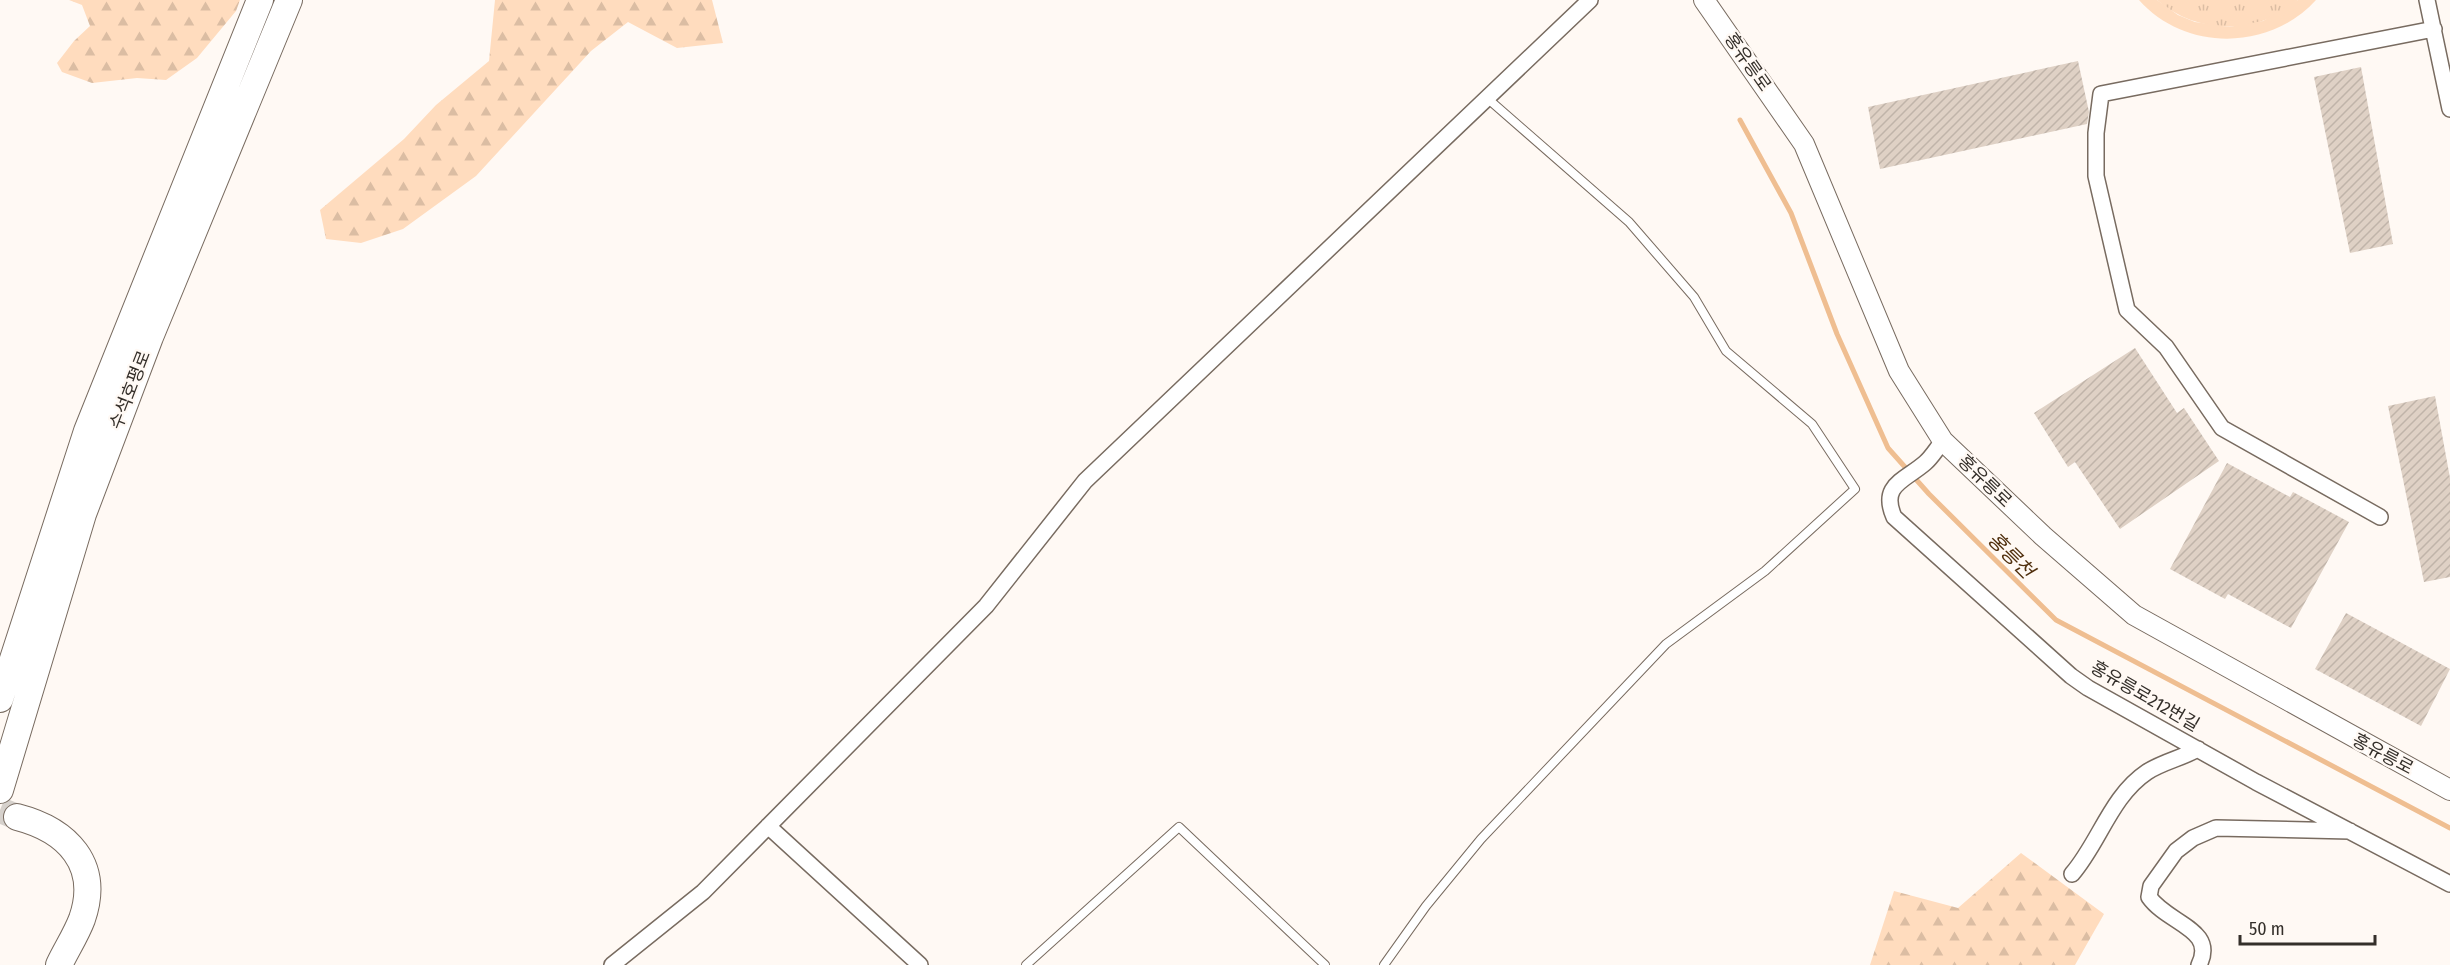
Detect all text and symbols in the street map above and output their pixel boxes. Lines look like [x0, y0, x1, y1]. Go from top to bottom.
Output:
street label: 홍유릉로 [1720, 29, 1776, 95]
street label: 수석호평로 [105, 347, 155, 433]
street label: 홍유릉로 [1954, 450, 2016, 512]
water label: 홍릉천 [1983, 527, 2041, 585]
street label: 홍유릉로212번길 [2087, 656, 2203, 736]
street label: 홍유릉로 [2349, 729, 2417, 779]
scale bar [2240, 908, 2375, 946]
text: 50 m [2249, 918, 2285, 940]

